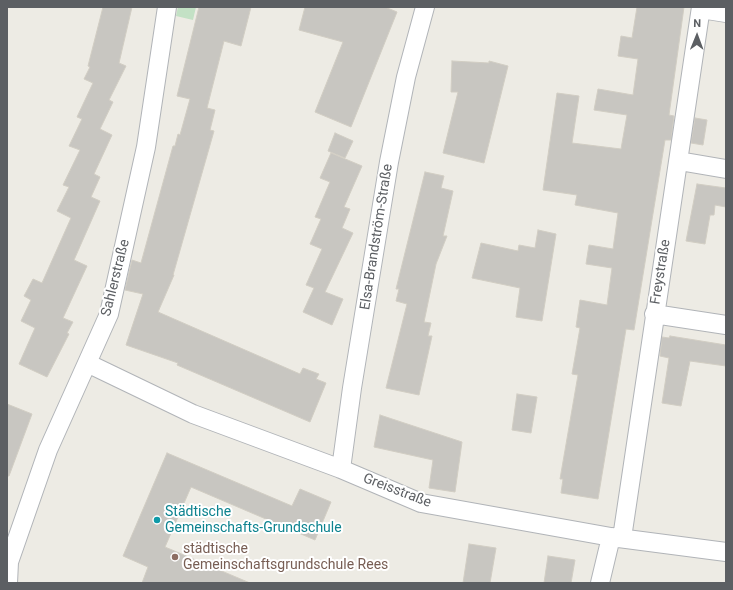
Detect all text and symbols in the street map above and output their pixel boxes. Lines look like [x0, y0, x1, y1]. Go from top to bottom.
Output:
north arrow [677, 16, 717, 56]
text: N [693, 17, 701, 30]
street label: Elsa-Brandström-Straße [357, 163, 397, 311]
street label: Sahlerstraße [98, 238, 134, 318]
street label: Freystraße [648, 238, 674, 306]
street label: Greisstraße [360, 470, 434, 512]
place label: Städtische Gemeinschafts-Grundschule [165, 504, 342, 536]
marker: Städtische Gemeinschafts-Grundschule [152, 515, 162, 525]
place label: städtische Gemeinschaftsgrundschule Rees [183, 541, 388, 574]
marker: städtische Gemeinschaftsgrundschule Rees [170, 552, 180, 562]

